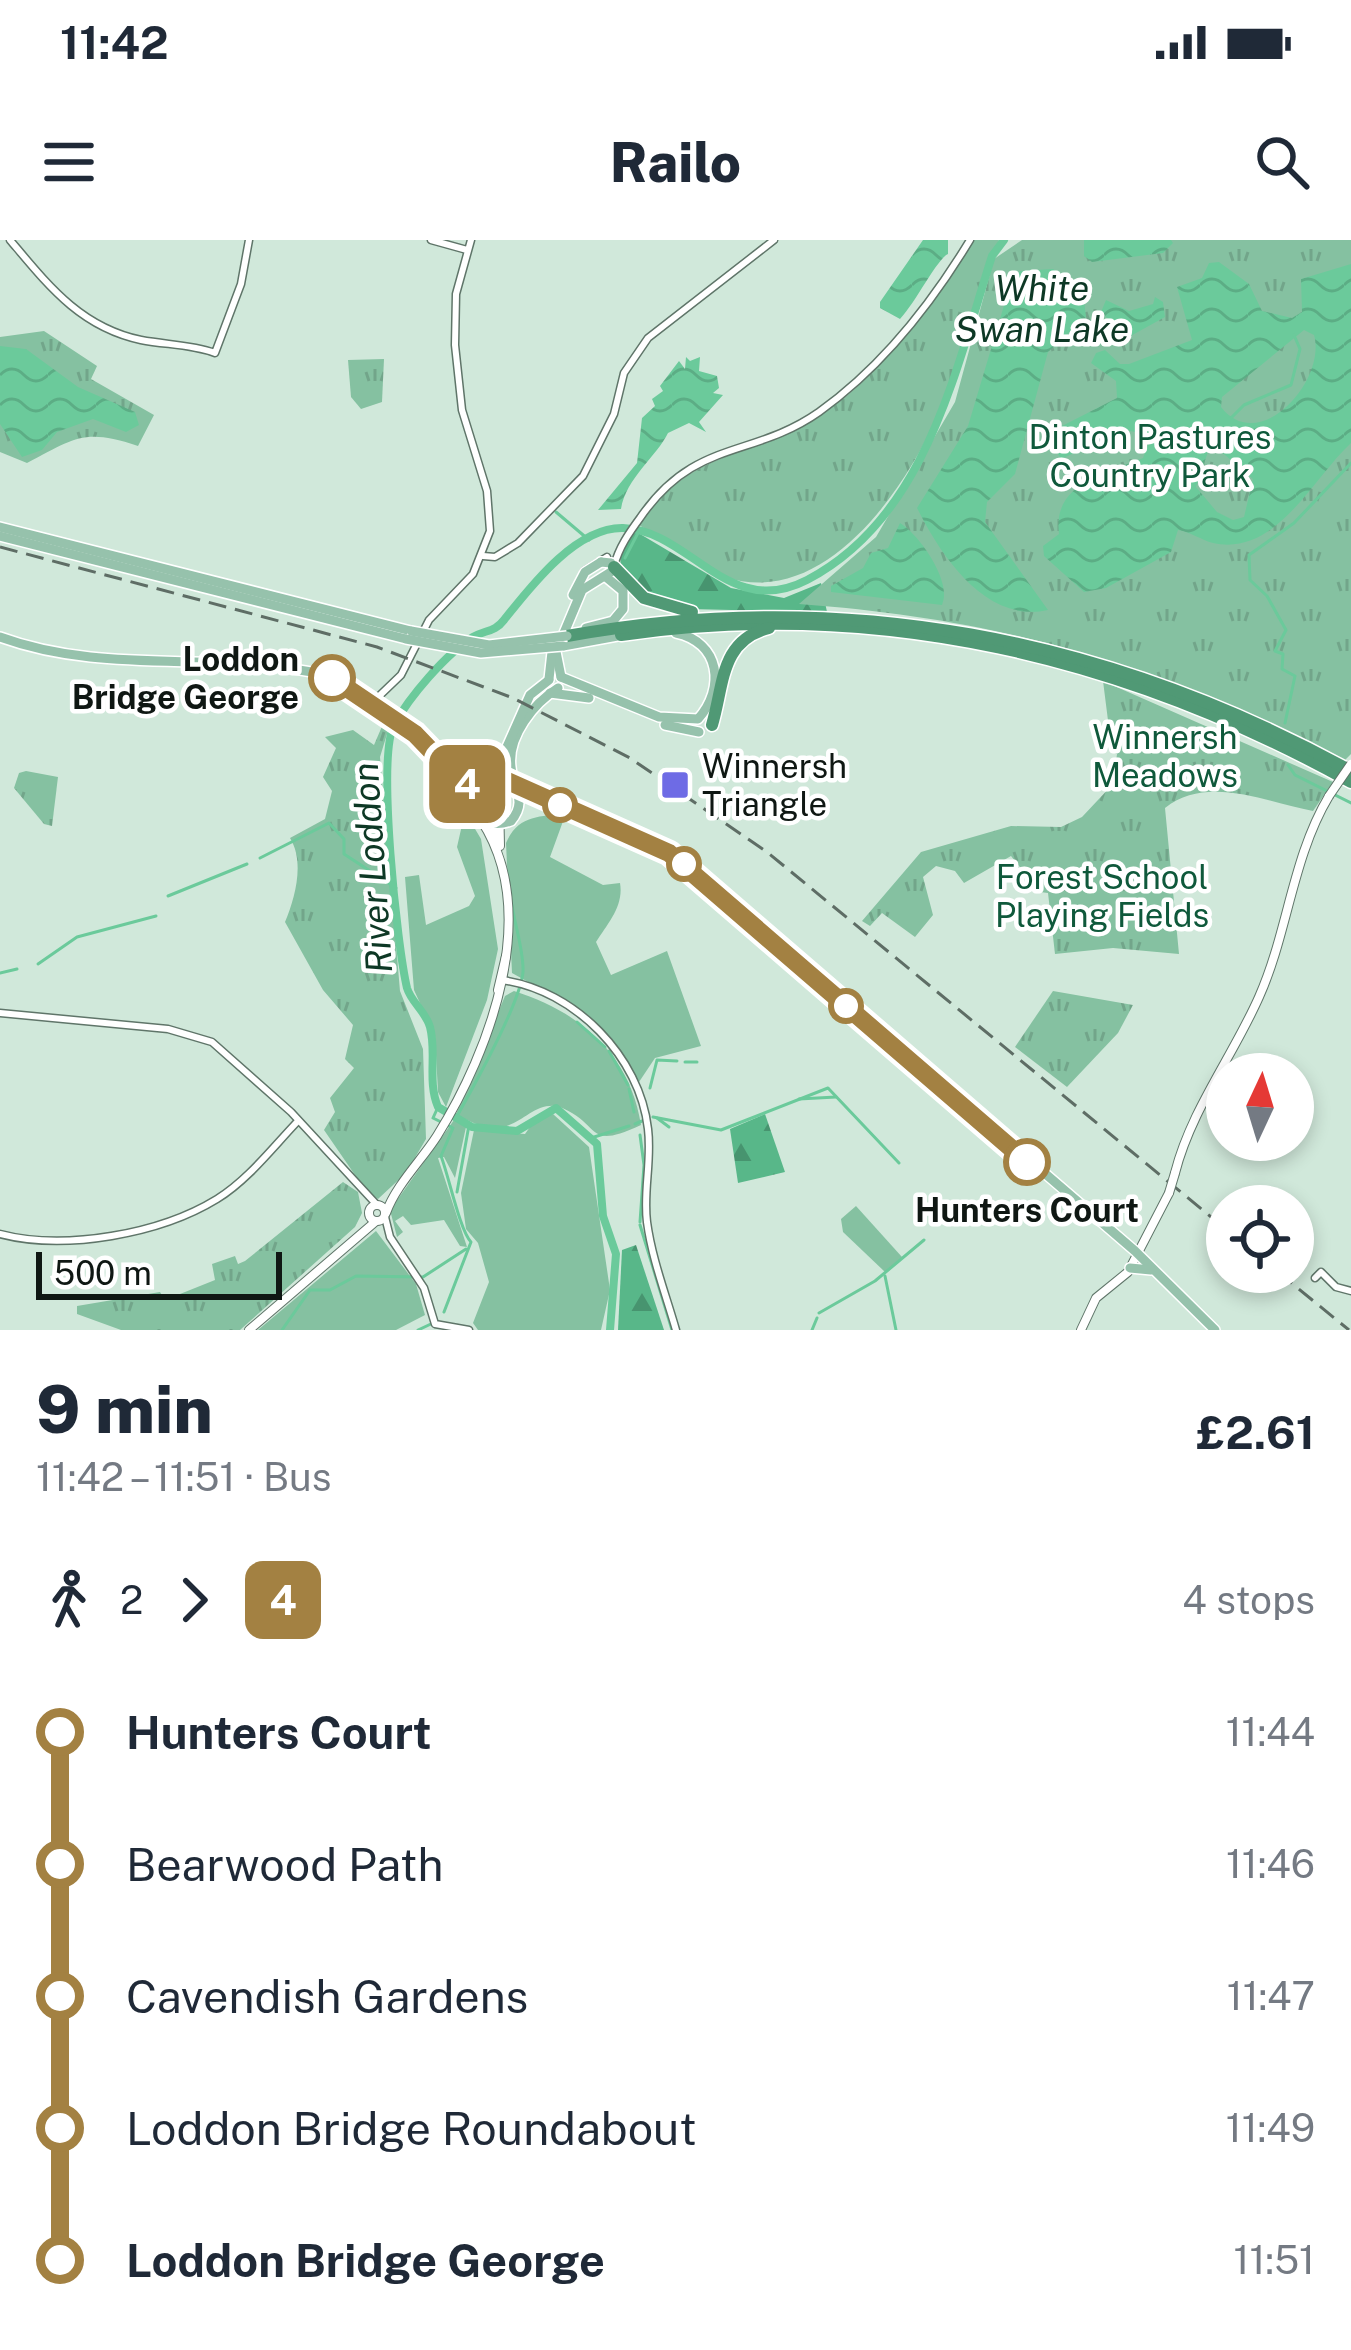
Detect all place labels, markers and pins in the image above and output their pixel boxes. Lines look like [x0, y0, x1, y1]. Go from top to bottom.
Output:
place label: Loddon Bridge George [72, 640, 299, 716]
marker: Loddon Bridge George [310, 656, 354, 700]
place label: Winnersh Triangle [702, 747, 847, 823]
marker: Winnersh Triangle [659, 769, 691, 801]
unlabelled marker [544, 789, 576, 821]
unlabelled marker [668, 848, 700, 880]
unlabelled marker [830, 990, 862, 1022]
marker: Hunters Court [1005, 1140, 1049, 1184]
place label: Hunters Court [915, 1191, 1139, 1229]

